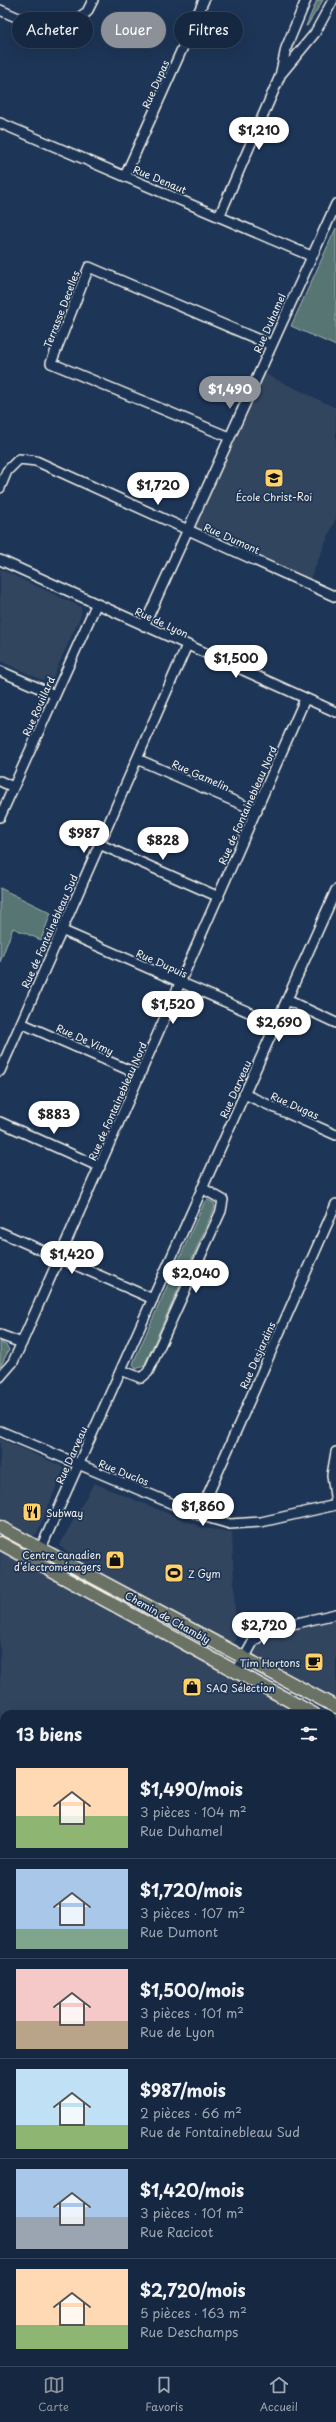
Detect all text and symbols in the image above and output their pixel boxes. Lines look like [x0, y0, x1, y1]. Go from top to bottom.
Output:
chip: Acheter [12, 12, 93, 48]
chip: Louer [101, 12, 166, 48]
chip: Filtres [174, 12, 243, 48]
street label: Rue Dupas [138, 57, 172, 110]
pin: $1,210 [226, 117, 292, 151]
text: $1,210 [238, 120, 280, 139]
street label: Rue Denaut [131, 161, 189, 197]
street label: Terrasse Decelles [39, 268, 83, 350]
street label: Rue Duhamel [249, 291, 289, 355]
pin: $1,490 [197, 376, 263, 410]
text: $1,490 [208, 379, 252, 398]
school or university icon: École Christ-Roi [263, 467, 285, 489]
pin: $1,720 [125, 472, 191, 506]
text: $1,720 [136, 475, 180, 494]
place label: École Christ-Roi [236, 489, 312, 504]
street label: Rue Dumont [202, 519, 262, 557]
street label: Rue de Lyon [133, 603, 191, 641]
pin: $1,500 [203, 645, 269, 679]
text: $1,500 [213, 648, 259, 667]
street label: Rue Rouillard [18, 674, 58, 738]
street label: Rue de Fontainebleau Nord [214, 743, 280, 867]
street label: Rue Gamelin [170, 756, 232, 794]
pin: $987 [60, 820, 108, 854]
text: $987 [68, 823, 100, 842]
pin: $828 [139, 827, 187, 861]
text: $828 [146, 830, 180, 849]
street label: Rue de Fontainebleau Sud [17, 872, 81, 990]
street label: Rue Dupuis [134, 945, 190, 981]
pin: $1,520 [140, 991, 206, 1025]
text: $1,520 [151, 994, 195, 1013]
pin: $2,690 [246, 1009, 312, 1043]
text: $2,690 [256, 1012, 302, 1031]
street label: Rue De Vimy [54, 1020, 116, 1058]
street label: Rue de Fontainebleau Nord [84, 1039, 150, 1163]
street label: Rue Darveau [216, 1058, 254, 1120]
street label: Rue Dugas [269, 1088, 322, 1122]
pin: $883 [30, 1101, 78, 1135]
text: $883 [38, 1104, 70, 1123]
pin: $1,420 [39, 1241, 105, 1275]
text: $1,420 [50, 1244, 94, 1263]
pin: $2,040 [163, 1260, 229, 1294]
text: $2,040 [172, 1263, 220, 1282]
street label: Rue Desjardins [236, 1319, 279, 1391]
street label: Rue Darveau [52, 1424, 90, 1486]
street label: Rue Duclos [97, 1455, 152, 1489]
pin: $1,860 [170, 1493, 236, 1527]
text: $1,860 [181, 1496, 225, 1515]
restaurant icon: Subway [21, 1501, 43, 1523]
place label: Subway [46, 1505, 83, 1521]
place label: Centre canadien d'électroménagers [14, 1547, 101, 1574]
shop icon: Centre canadien d'électroménagers [104, 1549, 126, 1571]
sports icon: Z Gym [163, 1562, 185, 1584]
place label: Z Gym [188, 1566, 221, 1581]
street label: Chemin de Chambly [123, 1587, 214, 1647]
pin: $2,720 [231, 1612, 297, 1646]
text: $2,720 [241, 1615, 287, 1634]
cafe icon: Tim Hortons [303, 1651, 325, 1673]
place label: Tim Hortons [240, 1655, 300, 1670]
shop icon: SAQ Sélection [181, 1676, 203, 1698]
place label: SAQ Sélection [206, 1680, 275, 1695]
text: 13 biens [16, 1721, 82, 1747]
icon: filters [298, 1723, 320, 1745]
text: $1,490/mois [140, 1776, 243, 1802]
icon: home [48, 1784, 96, 1832]
text: 3 pièces · 104 m² [140, 1802, 247, 1821]
text: Rue Duhamel [140, 1821, 223, 1840]
text: $1,720/mois [140, 1877, 242, 1903]
icon: home [48, 1885, 96, 1933]
text: 3 pièces · 107 m² [140, 1903, 245, 1922]
text: Rue Dumont [140, 1922, 218, 1941]
text: $1,500/mois [140, 1977, 244, 2003]
icon: home [48, 1985, 96, 2033]
text: 3 pièces · 101 m² [140, 2003, 244, 2022]
text: Rue de Lyon [140, 2022, 215, 2041]
text: $987/mois [140, 2077, 226, 2103]
icon: home [48, 2085, 96, 2133]
text: 2 pièces · 66 m² [140, 2103, 242, 2122]
text: Rue de Fontainebleau Sud [140, 2122, 300, 2141]
text: $1,420/mois [140, 2177, 244, 2203]
icon: home [48, 2185, 96, 2233]
text: 3 pièces · 101 m² [140, 2203, 244, 2222]
text: Rue Racicot [140, 2222, 213, 2241]
text: $2,720/mois [140, 2277, 246, 2303]
icon: home [48, 2285, 96, 2333]
text: 5 pièces · 163 m² [140, 2303, 247, 2322]
text: Rue Deschamps [140, 2322, 238, 2341]
tab: Carte [38, 2374, 69, 2415]
tab: Favoris [145, 2374, 183, 2415]
tab: Accueil [260, 2374, 298, 2415]

